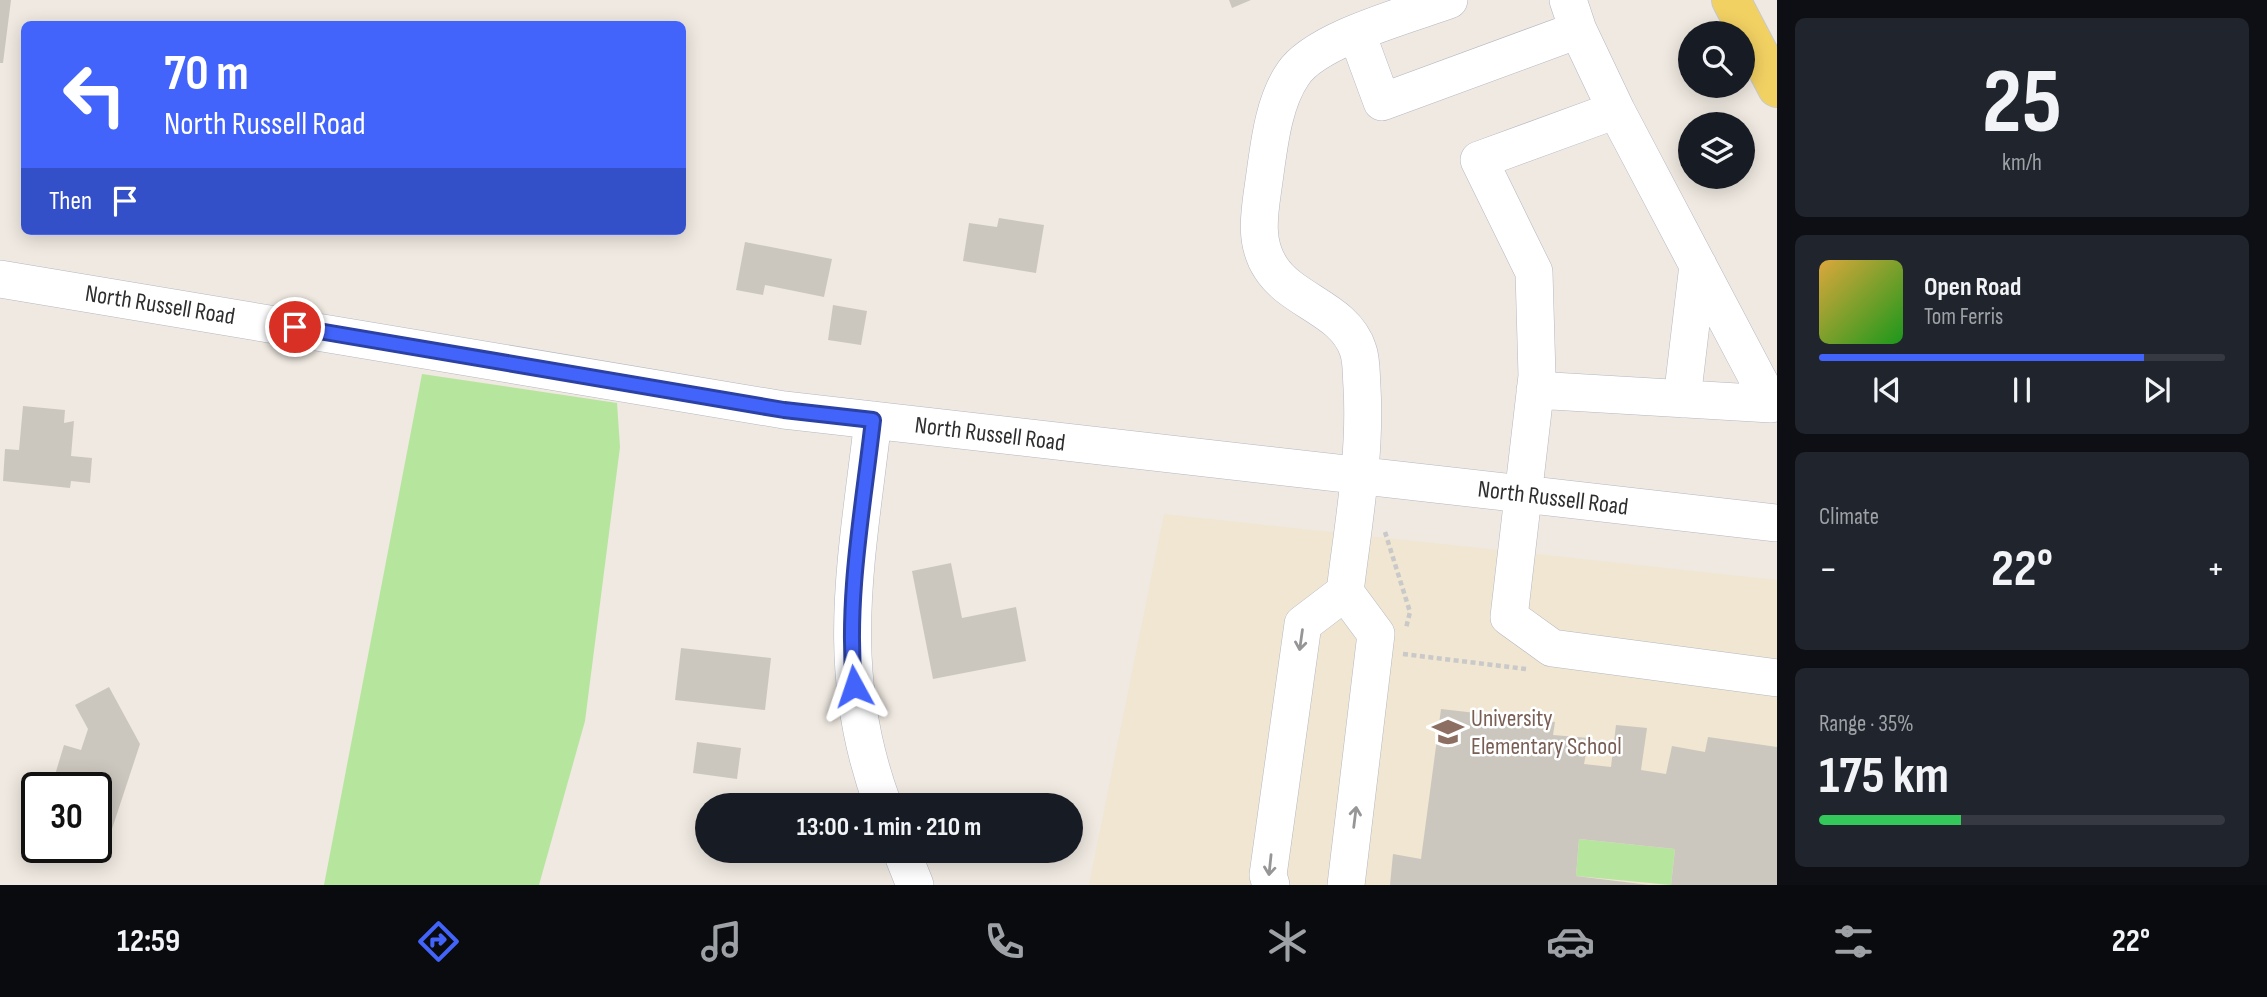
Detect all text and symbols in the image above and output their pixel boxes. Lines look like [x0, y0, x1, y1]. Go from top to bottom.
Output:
map controls [1678, 21, 1755, 189]
button: search [1678, 21, 1755, 98]
text: 70 m [164, 45, 249, 104]
icon: left [49, 49, 140, 140]
text: 25 [1982, 49, 2062, 158]
text: North Russell Road [164, 105, 366, 144]
button: layers [1678, 112, 1755, 189]
text: km/h [2002, 149, 2042, 177]
icon: arrive [106, 182, 144, 220]
text: Then [49, 186, 92, 217]
text: Open Road [1924, 272, 2021, 303]
street label: North Russell Road [83, 279, 237, 331]
pin [265, 297, 325, 357]
text: Tom Ferris [1924, 303, 2003, 331]
icon: arrive [276, 308, 314, 346]
icon: previous [1868, 371, 1906, 409]
icon: pause [2003, 371, 2041, 409]
icon: next [2138, 371, 2176, 409]
street label: North Russell Road [913, 410, 1067, 458]
street label: North Russell Road [1476, 474, 1630, 522]
text: Climate [1819, 503, 1879, 531]
text: 22° [1991, 538, 2053, 601]
text: − [1819, 547, 1838, 592]
text: + [2206, 547, 2225, 592]
one-way arrow [1294, 628, 1307, 651]
position arrow [817, 649, 891, 723]
place label: University Elementary School [1471, 704, 1622, 761]
text: Range · 35% [1819, 710, 1914, 738]
school or university icon: University Elementary School [1431, 715, 1465, 749]
text: 175 km [1819, 745, 1949, 808]
speed limit sign: 30 [21, 772, 112, 863]
one-way arrow [1349, 807, 1362, 829]
text: 13:00 · 1 min · 210 m [797, 812, 981, 843]
one-way arrow [1263, 853, 1276, 876]
icon: directions [414, 917, 463, 966]
icon: music [697, 917, 746, 966]
icon: phone [980, 917, 1029, 966]
icon: climate [1263, 917, 1312, 966]
icon: car [1546, 917, 1595, 966]
icon: filters [1829, 917, 1878, 966]
text: 12:59 [117, 922, 180, 961]
text: 22° [2112, 922, 2150, 961]

